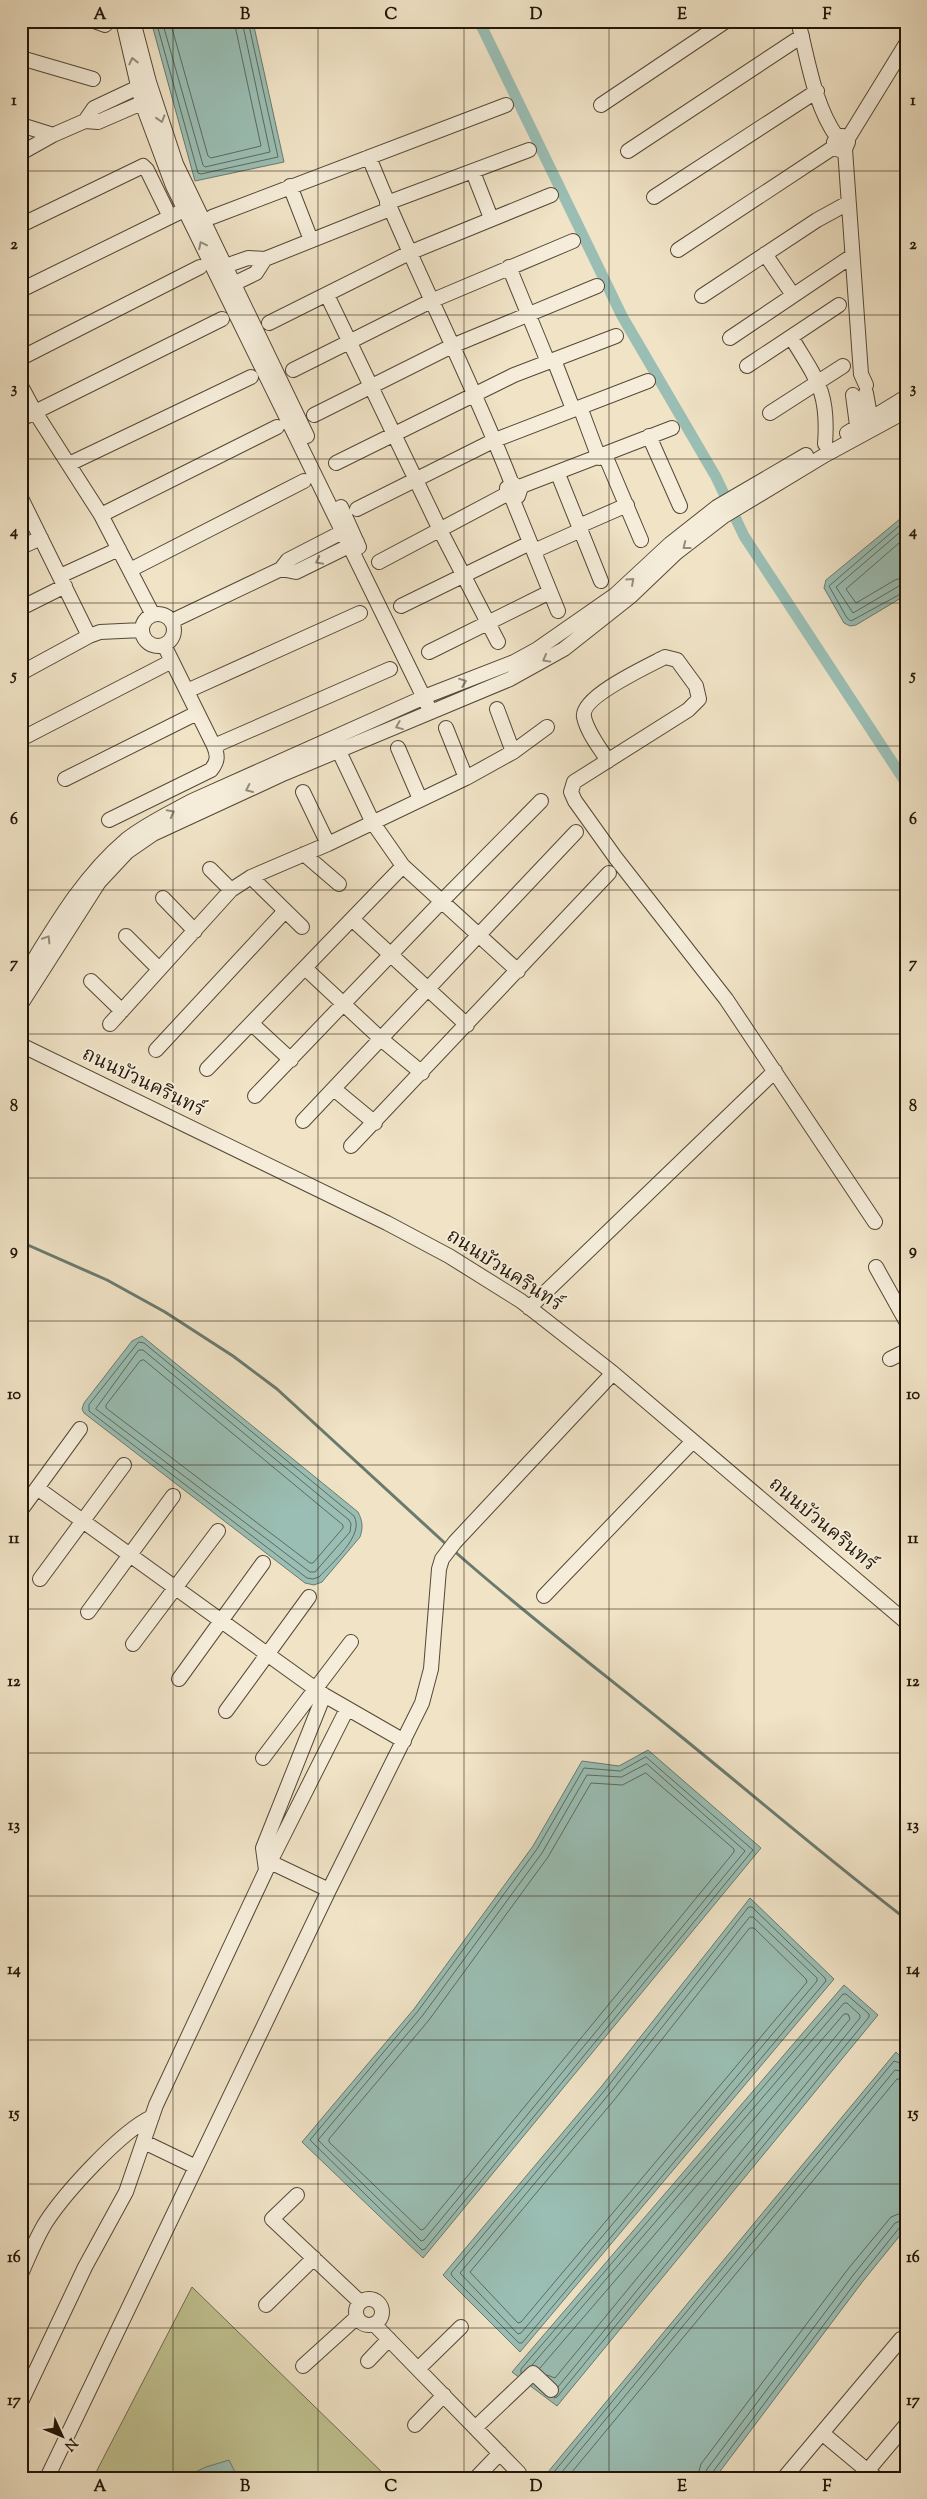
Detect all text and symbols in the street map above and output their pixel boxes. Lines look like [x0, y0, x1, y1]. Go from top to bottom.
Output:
text: A [94, 4, 107, 27]
text: B [240, 4, 250, 27]
text: C [385, 4, 398, 27]
text: D [530, 4, 543, 27]
text: E [677, 4, 687, 27]
text: F [823, 4, 832, 27]
one-way arrow [128, 57, 139, 66]
text: 1 [11, 90, 17, 113]
text: 1 [910, 90, 916, 113]
one-way arrow [155, 114, 165, 122]
text: 2 [10, 234, 18, 257]
text: 2 [909, 234, 917, 257]
one-way arrow [198, 242, 208, 251]
text: 3 [11, 378, 18, 401]
text: 3 [910, 378, 917, 401]
text: 4 [9, 521, 18, 544]
text: 4 [908, 521, 917, 544]
one-way arrow [683, 540, 692, 548]
one-way arrow [316, 555, 325, 565]
one-way arrow [625, 578, 634, 587]
one-way arrow [543, 653, 552, 663]
text: 5 [9, 665, 17, 688]
text: 5 [908, 665, 916, 688]
one-way arrow [458, 678, 467, 688]
one-way arrow [395, 720, 403, 730]
one-way arrow [245, 783, 254, 794]
text: 6 [10, 809, 18, 832]
one-way arrow [166, 809, 175, 819]
text: 6 [909, 809, 917, 832]
one-way arrow [41, 936, 50, 945]
text: 7 [10, 953, 19, 976]
text: 7 [909, 953, 918, 976]
street label: ถนนบัวนครินทร์ [77, 1041, 210, 1126]
text: 8 [10, 1096, 18, 1119]
text: 8 [909, 1096, 917, 1119]
street label: ถนนบัวนครินทร์ [440, 1223, 569, 1320]
text: 9 [10, 1240, 18, 1263]
text: 9 [909, 1240, 917, 1263]
text: 10 [7, 1384, 21, 1407]
text: 10 [906, 1384, 920, 1407]
street label: ถนนบัวนครินทร์ [762, 1471, 883, 1580]
text: 11 [9, 1528, 20, 1551]
text: 11 [908, 1528, 919, 1551]
text: 12 [8, 1671, 21, 1694]
text: 12 [907, 1671, 920, 1694]
text: 13 [8, 1815, 20, 1838]
text: 13 [907, 1815, 919, 1838]
text: 14 [7, 1959, 21, 1982]
text: 14 [906, 1959, 920, 1982]
text: 15 [9, 2103, 20, 2126]
text: 15 [908, 2103, 919, 2126]
text: 16 [7, 2247, 21, 2270]
text: 16 [906, 2247, 920, 2270]
text: 17 [7, 2390, 22, 2413]
text: 17 [906, 2390, 921, 2413]
north arrow [38, 2412, 88, 2462]
text: N [59, 2433, 81, 2455]
text: A [94, 2476, 107, 2499]
text: B [240, 2476, 250, 2499]
text: C [385, 2476, 398, 2499]
text: D [530, 2476, 543, 2499]
text: E [677, 2476, 687, 2499]
text: F [823, 2476, 832, 2499]

